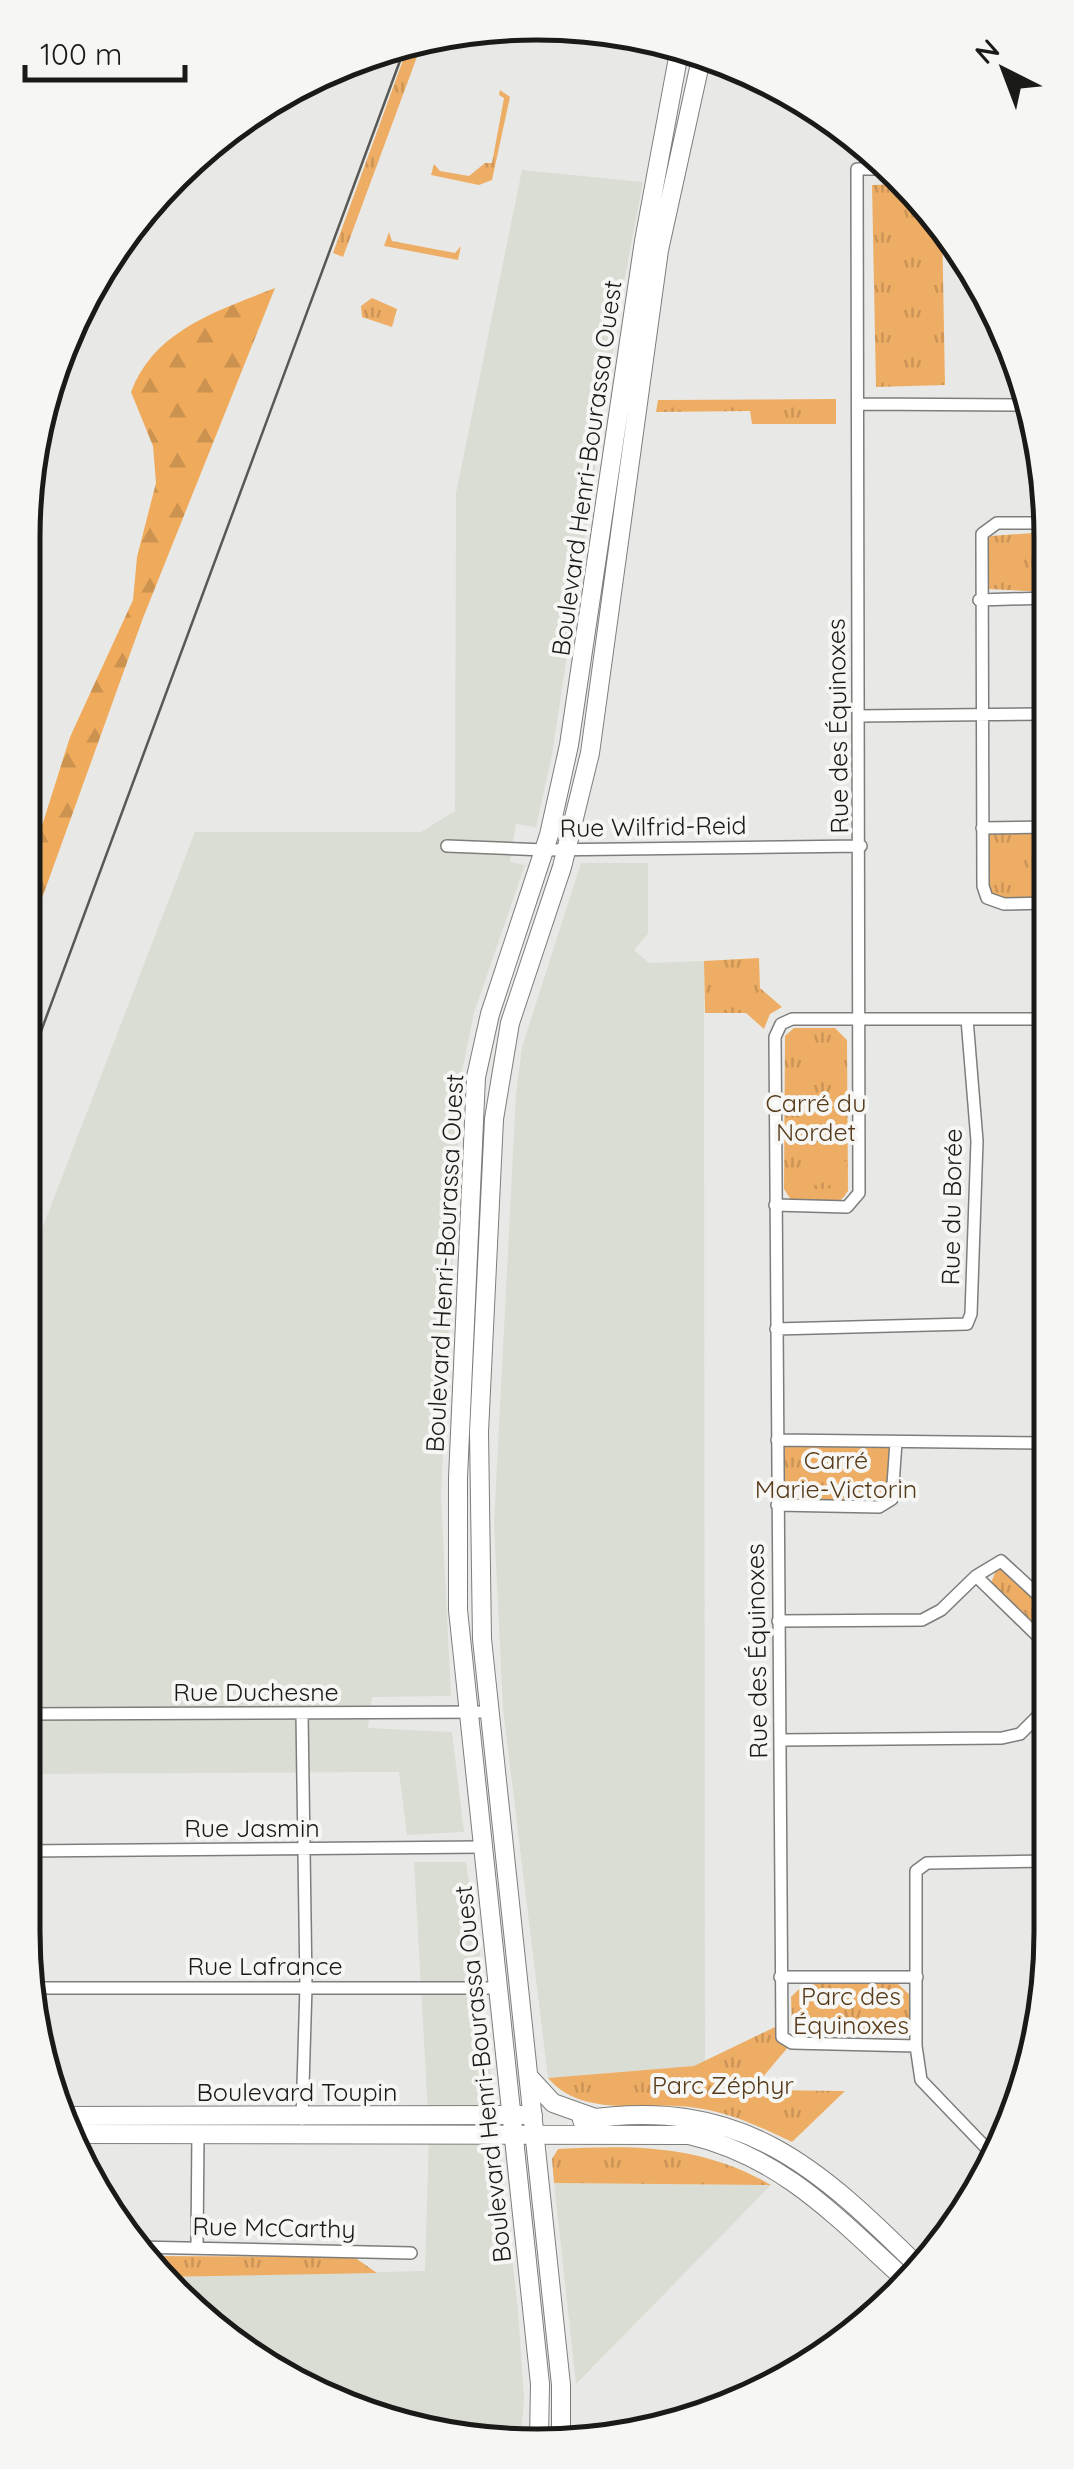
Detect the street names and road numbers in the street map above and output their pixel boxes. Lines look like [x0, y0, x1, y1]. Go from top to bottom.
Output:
street label: Boulevard Henri-Bourassa Ouest [544, 278, 628, 658]
street label: Rue des Équinoxes [820, 618, 854, 834]
street label: Rue Wilfrid-Reid [559, 809, 747, 843]
street label: Boulevard Henri-Bourassa Ouest [419, 1073, 469, 1453]
street label: Rue du Borée [934, 1128, 968, 1286]
street label: Rue des Équinoxes [739, 1543, 773, 1759]
street label: Rue Duchesne [173, 1676, 339, 1707]
street label: Rue Jasmin [184, 1812, 320, 1843]
street label: Boulevard Henri-Bourassa Ouest [447, 1884, 517, 2264]
street label: Rue Lafrance [187, 1950, 343, 1981]
street label: Boulevard Toupin [197, 2076, 397, 2107]
street label: Rue McCarthy [192, 2210, 356, 2244]

